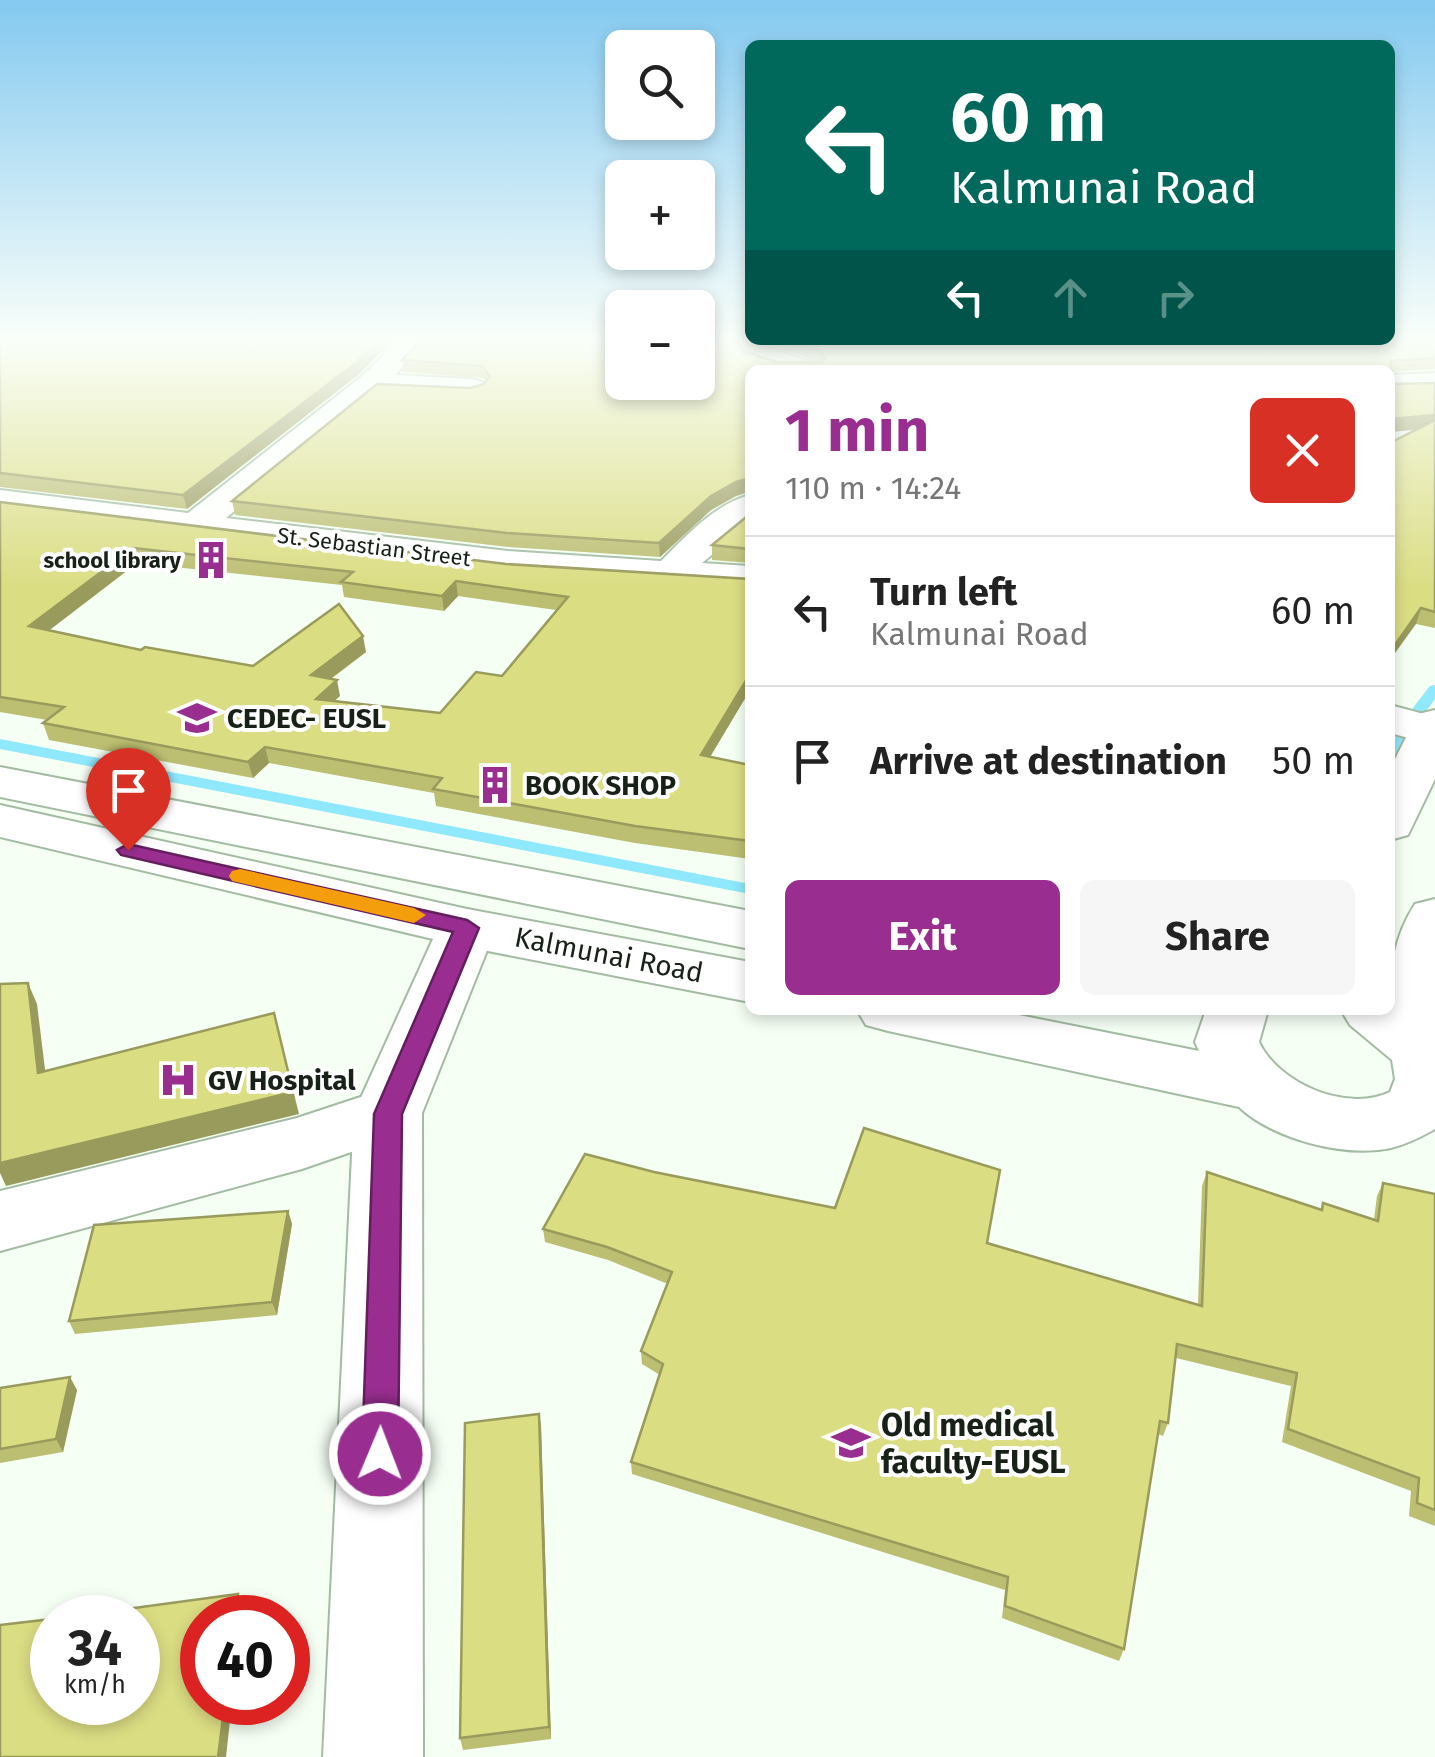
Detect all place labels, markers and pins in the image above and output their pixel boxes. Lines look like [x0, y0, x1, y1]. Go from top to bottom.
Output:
building icon: school library [190, 539, 232, 581]
place label: school library [43, 547, 182, 574]
school or university icon: CEDEC- EUSL [176, 697, 218, 739]
place label: CEDEC- EUSL [227, 702, 386, 735]
pin [86, 748, 171, 851]
building icon: BOOK SHOP [474, 764, 516, 806]
place label: BOOK SHOP [525, 769, 676, 802]
hospital icon: GV Hospital [157, 1059, 199, 1101]
place label: GV Hospital [208, 1064, 356, 1097]
place label: Old medical faculty-EUSL [881, 1406, 1066, 1481]
school or university icon: Old medical faculty-EUSL [830, 1422, 872, 1464]

